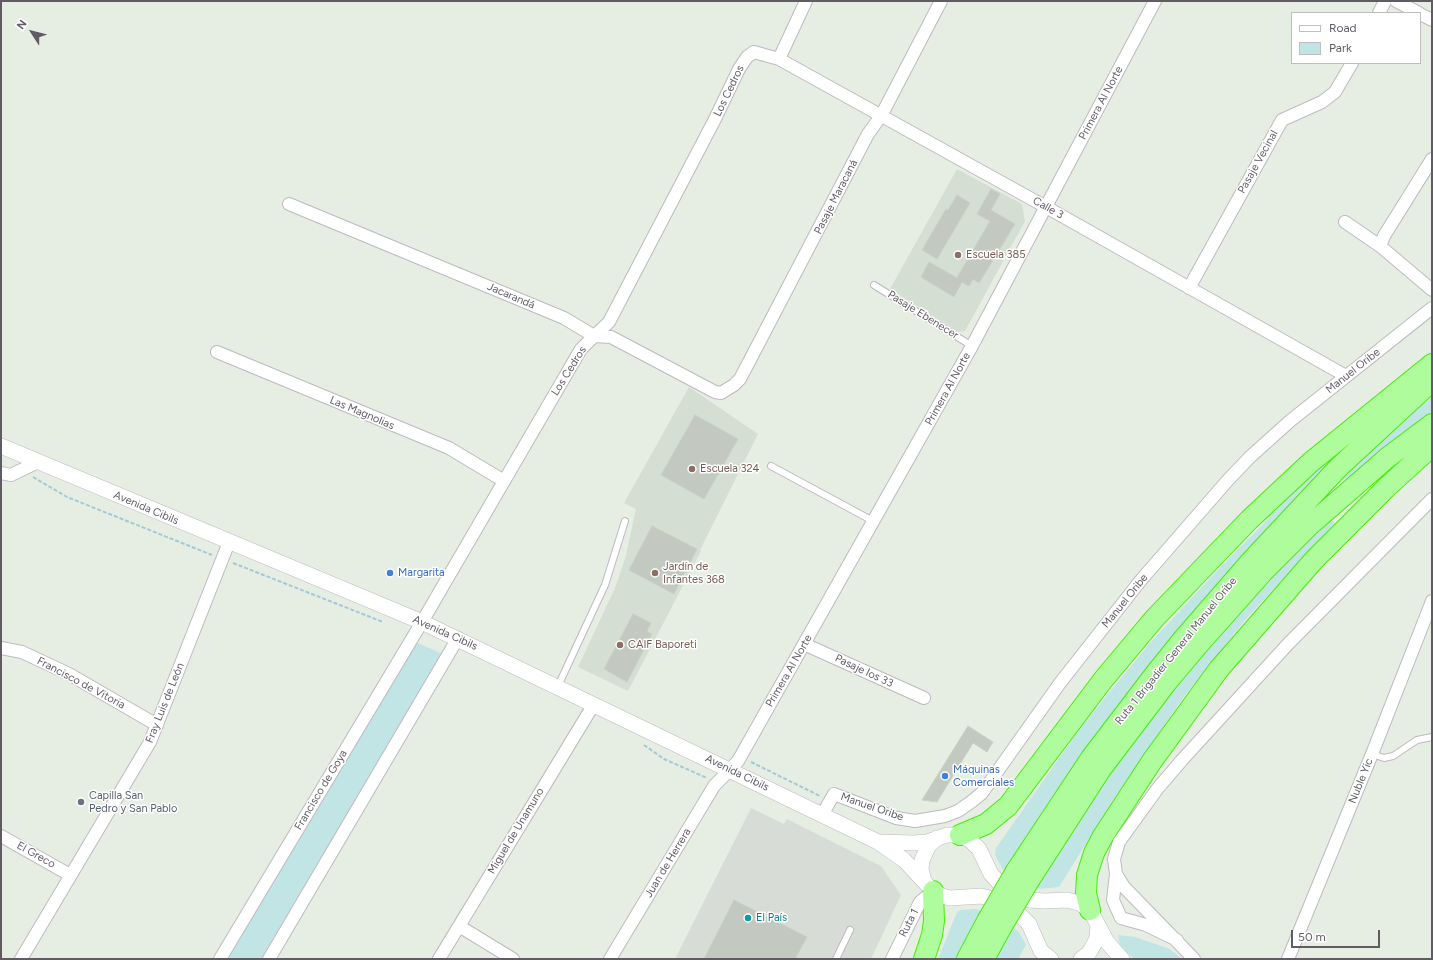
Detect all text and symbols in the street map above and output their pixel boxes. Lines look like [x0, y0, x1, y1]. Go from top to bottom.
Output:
north arrow [12, 12, 52, 52]
legend [1291, 12, 1421, 64]
text: N [14, 17, 30, 32]
text: Road [1329, 21, 1357, 35]
text: Park [1329, 41, 1352, 55]
street label: Los Cedros [711, 63, 747, 119]
street label: Primera Al Norte [1076, 64, 1126, 142]
street label: Pasaje Vecinal [1235, 128, 1281, 196]
street label: Pasaje Maracaná [812, 158, 860, 236]
street label: Calle 3 [1030, 194, 1066, 222]
place label: Escuela 385 [966, 248, 1026, 262]
marker: Escuela 385 [953, 250, 963, 260]
street label: Jacarandá [485, 280, 537, 312]
street label: Pasaje Ebenecer [885, 288, 961, 342]
street label: Los Cedros [549, 344, 589, 398]
street label: Manuel Oribe [1323, 346, 1383, 396]
street label: Primera Al Norte [923, 350, 973, 428]
street label: Las Magnolias [328, 393, 396, 433]
place label: Escuela 324 [700, 462, 759, 476]
marker: Escuela 324 [687, 464, 697, 474]
street label: Avenida Cibils [111, 488, 181, 528]
place label: Jardín de Infantes 368 [663, 560, 725, 586]
place label: Margarita [398, 566, 445, 580]
marker: Margarita [385, 568, 395, 578]
marker: Jardín de Infantes 368 [650, 568, 660, 578]
street label: Manuel Oribe [1099, 571, 1151, 631]
street label: Ruta 1 Brigadier General Manuel Oribe [1112, 575, 1240, 727]
street label: Avenida Cibils [411, 613, 479, 653]
street label: Primera Al Norte [763, 632, 815, 710]
place label: CAIF Baporeti [628, 638, 697, 652]
marker: CAIF Baporeti [615, 640, 625, 650]
street label: Pasaje los 33 [833, 652, 895, 690]
street label: Francisco de Vitoria [35, 654, 127, 712]
street label: Fray Luis de León [143, 661, 187, 745]
street label: Francisco de Goya [292, 748, 350, 832]
street label: Avenida Cibils [703, 752, 771, 794]
street label: Nuble Yic [1346, 757, 1376, 805]
place label: Máquinas Comerciales [953, 763, 1014, 789]
marker: Máquinas Comerciales [940, 771, 950, 781]
street label: Miguel de Unamuno [485, 785, 547, 877]
place label: Capilla San Pedro y San Pablo [89, 789, 177, 815]
street label: Manuel Oribe [839, 790, 905, 824]
marker: Capilla San Pedro y San Pablo [76, 797, 86, 807]
street label: Juan de Herrera [642, 826, 694, 900]
street label: El Greco [14, 839, 58, 871]
street label: Ruta 1 [896, 907, 922, 939]
place label: El País [756, 911, 787, 925]
marker: El País [743, 913, 753, 923]
scale bar [1293, 922, 1382, 948]
text: 50 m [1298, 930, 1326, 944]

